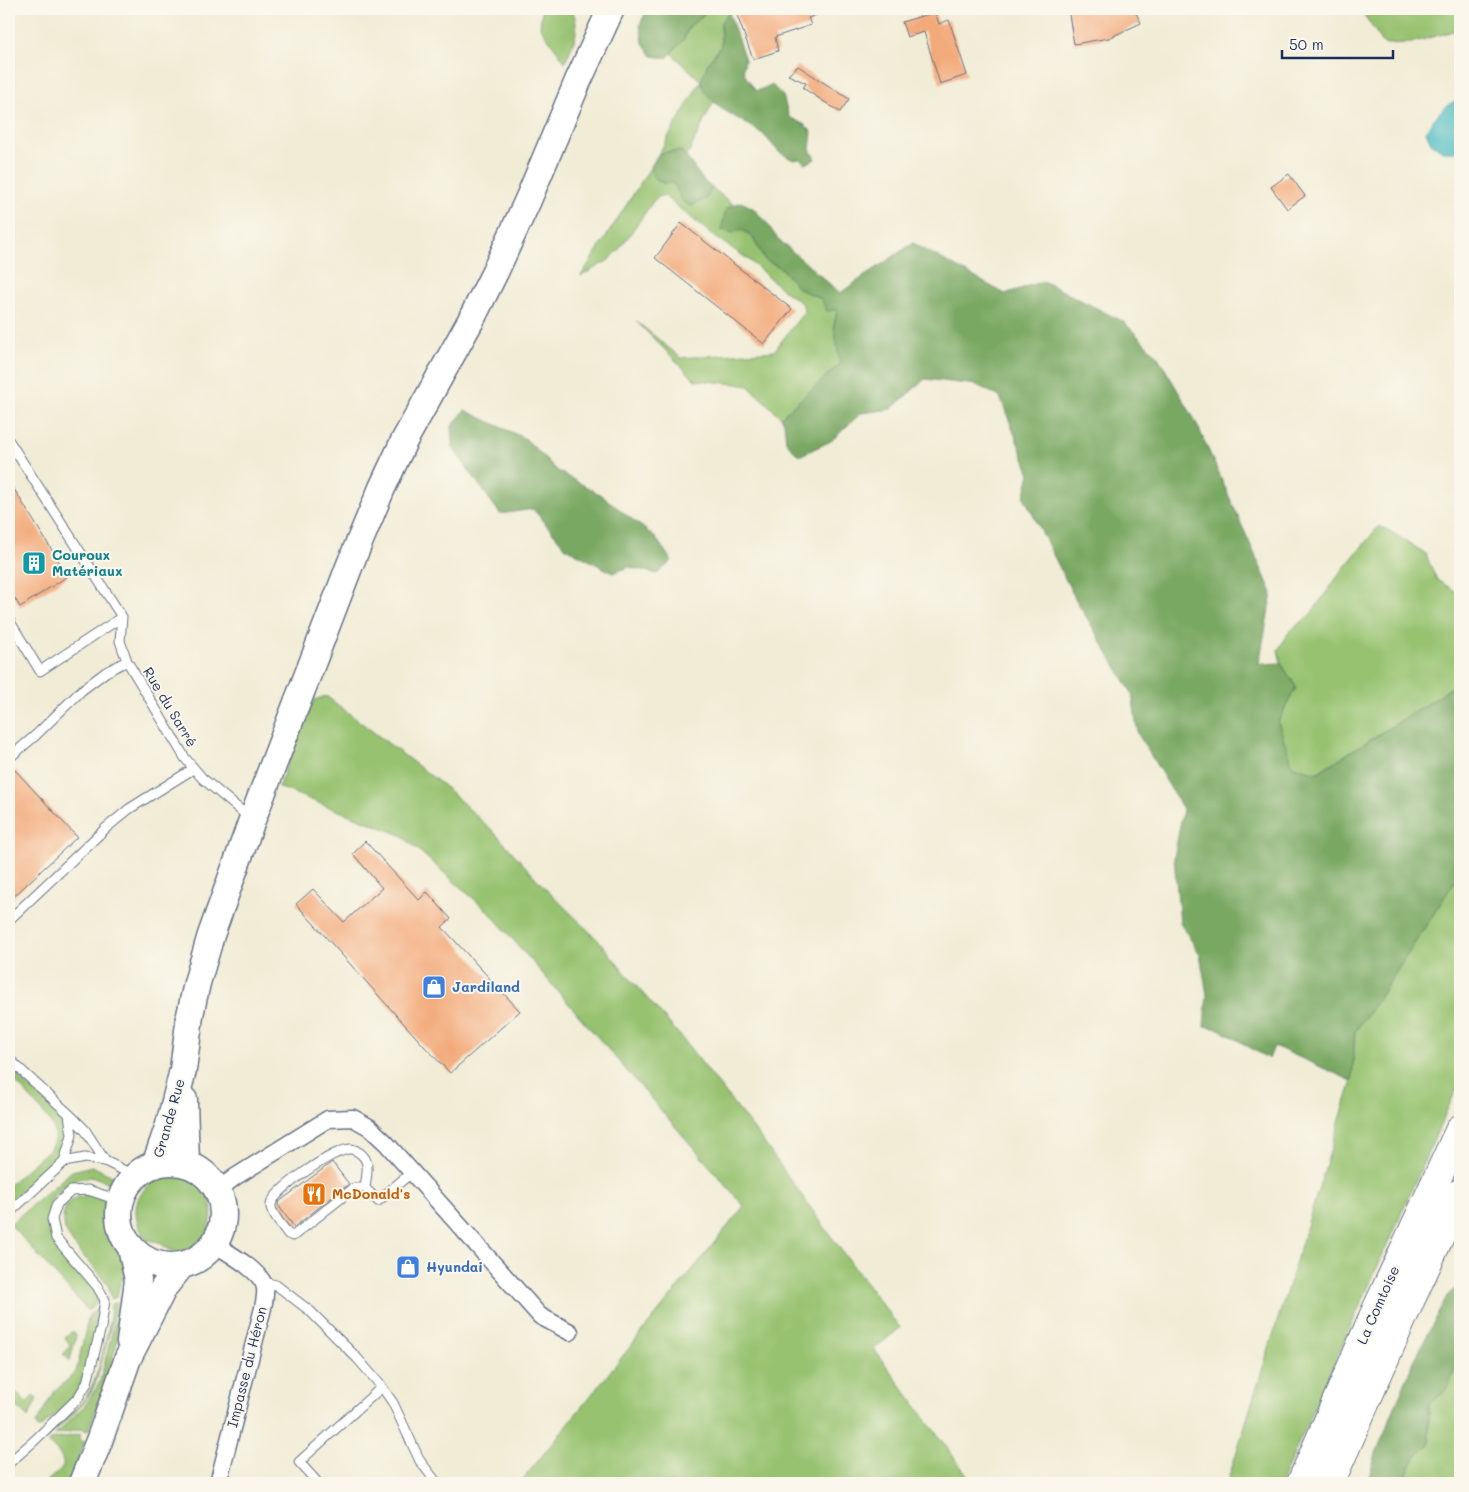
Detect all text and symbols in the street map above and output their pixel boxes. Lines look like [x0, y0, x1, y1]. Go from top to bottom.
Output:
scale bar [1282, 28, 1393, 60]
text: 50 m [1289, 34, 1324, 54]
place label: Couroux Matériaux [52, 545, 123, 580]
building icon: Couroux Matériaux [21, 550, 47, 576]
street label: Rue du Sarré [139, 663, 202, 750]
shop icon: Jardiland [421, 974, 447, 1000]
place label: Jardiland [452, 977, 520, 996]
street label: Grande Rue [148, 1076, 189, 1160]
restaurant icon: McDonald's [301, 1181, 327, 1207]
place label: McDonald's [332, 1184, 410, 1203]
shop icon: Hyundai [395, 1254, 421, 1280]
place label: Hyundai [426, 1257, 483, 1276]
street label: La Comtoise [1352, 1262, 1403, 1347]
street label: Impasse du Héron [222, 1304, 271, 1429]

